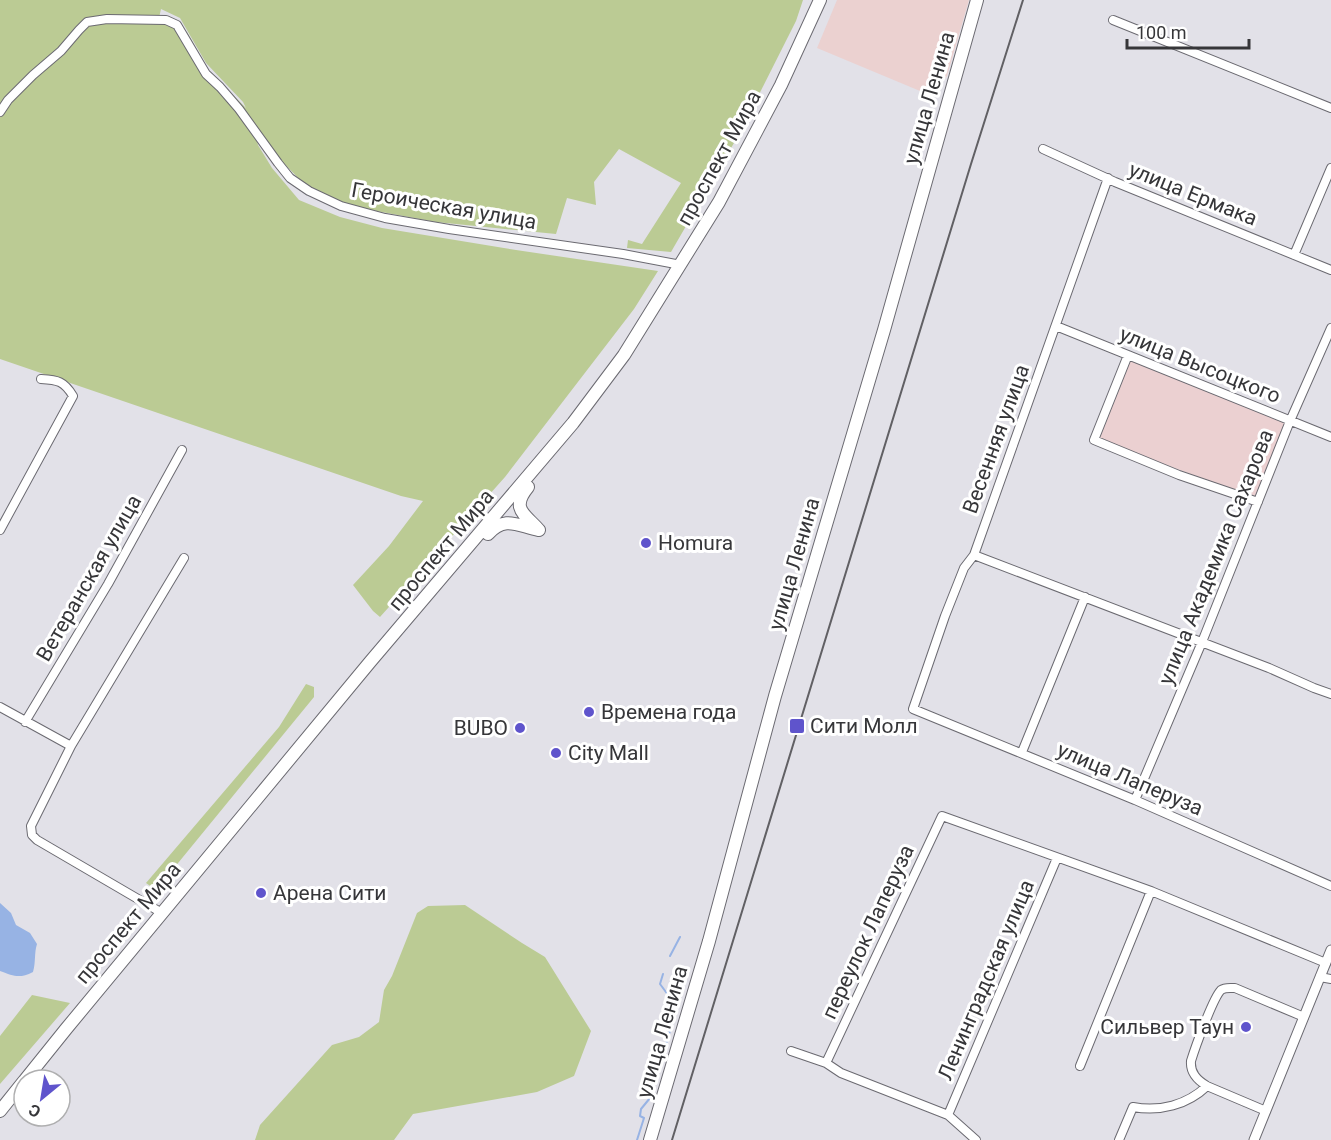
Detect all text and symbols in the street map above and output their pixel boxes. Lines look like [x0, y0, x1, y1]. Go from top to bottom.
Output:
scale bar [1127, 12, 1248, 50]
text: 100 m [1136, 22, 1187, 43]
street label: улица Ленина [899, 29, 959, 167]
street label: проспект Мира [672, 86, 766, 230]
street label: улица Ермака [1125, 157, 1261, 231]
street label: Героическая улица [350, 178, 538, 234]
street label: улица Высоцкого [1116, 322, 1284, 408]
street label: Весенняя улица [958, 361, 1034, 517]
street label: улица Академика Сахарова [1154, 426, 1278, 688]
street label: проспект Мира [383, 485, 499, 615]
street label: Ветеранская улица [32, 491, 146, 665]
street label: улица Ленина [764, 495, 824, 633]
place label: Homura [658, 531, 733, 555]
marker: Homura [639, 536, 653, 550]
place label: Времена года [601, 700, 736, 724]
marker: Времена года [582, 705, 596, 719]
place label: Сити Молл [810, 714, 918, 738]
place label: BUBO [454, 716, 508, 740]
marker: Сити Молл [788, 717, 806, 735]
marker: BUBO [513, 721, 527, 735]
street label: улица Лаперуза [1053, 737, 1207, 821]
place label: City Mall [568, 741, 649, 765]
marker: City Mall [549, 746, 563, 760]
street label: переулок Лаперуза [817, 841, 919, 1023]
street label: проспект Мира [70, 858, 186, 988]
street label: Ленинградская улица [933, 876, 1039, 1084]
place label: Арена Сити [273, 881, 386, 905]
marker: Арена Сити [254, 886, 268, 900]
street label: улица Ленина [632, 963, 692, 1101]
place label: Сильвер Таун [1100, 1015, 1234, 1039]
marker: Сильвер Таун [1239, 1020, 1253, 1034]
north arrow [12, 1068, 72, 1128]
text: С [25, 1100, 44, 1121]

